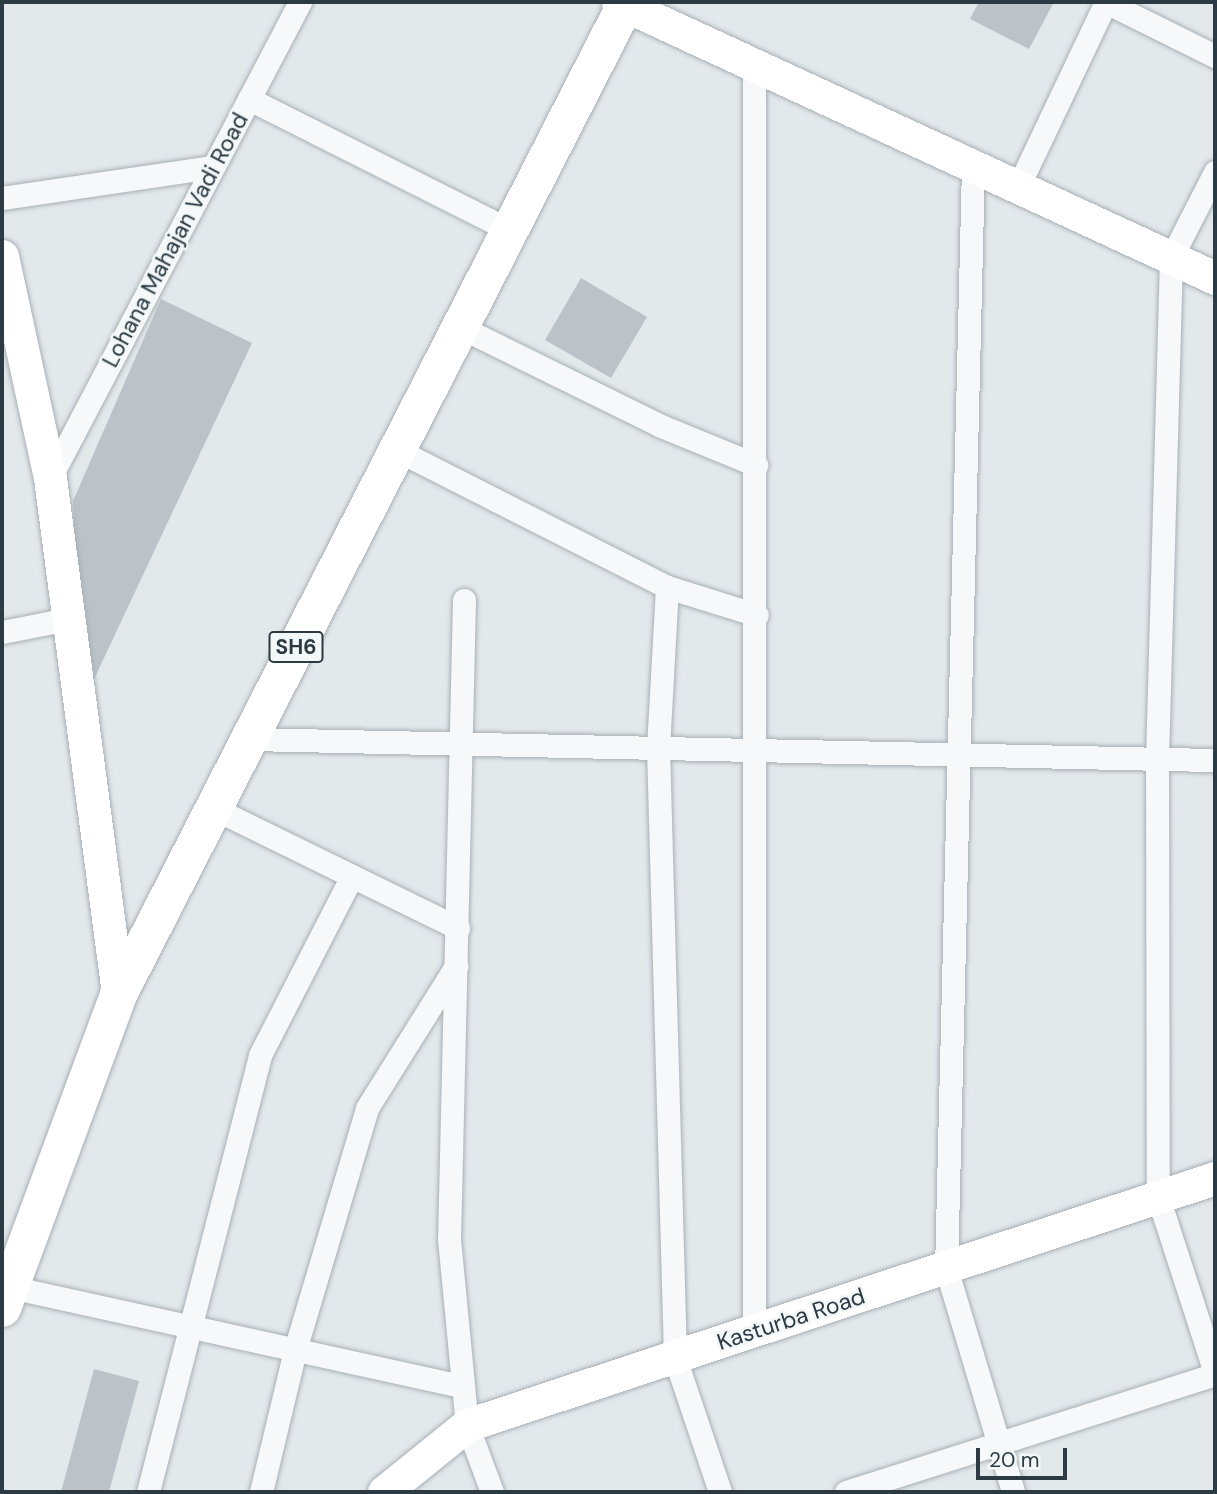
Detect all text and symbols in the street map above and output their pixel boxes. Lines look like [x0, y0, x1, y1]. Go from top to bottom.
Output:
street label: Lohana Mahajan Vadi Road [96, 108, 254, 372]
road number: SH6 [268, 630, 324, 664]
street label: Kasturba Road [714, 1282, 868, 1356]
scale bar [979, 1434, 1070, 1478]
text: 20 m [989, 1446, 1040, 1474]

